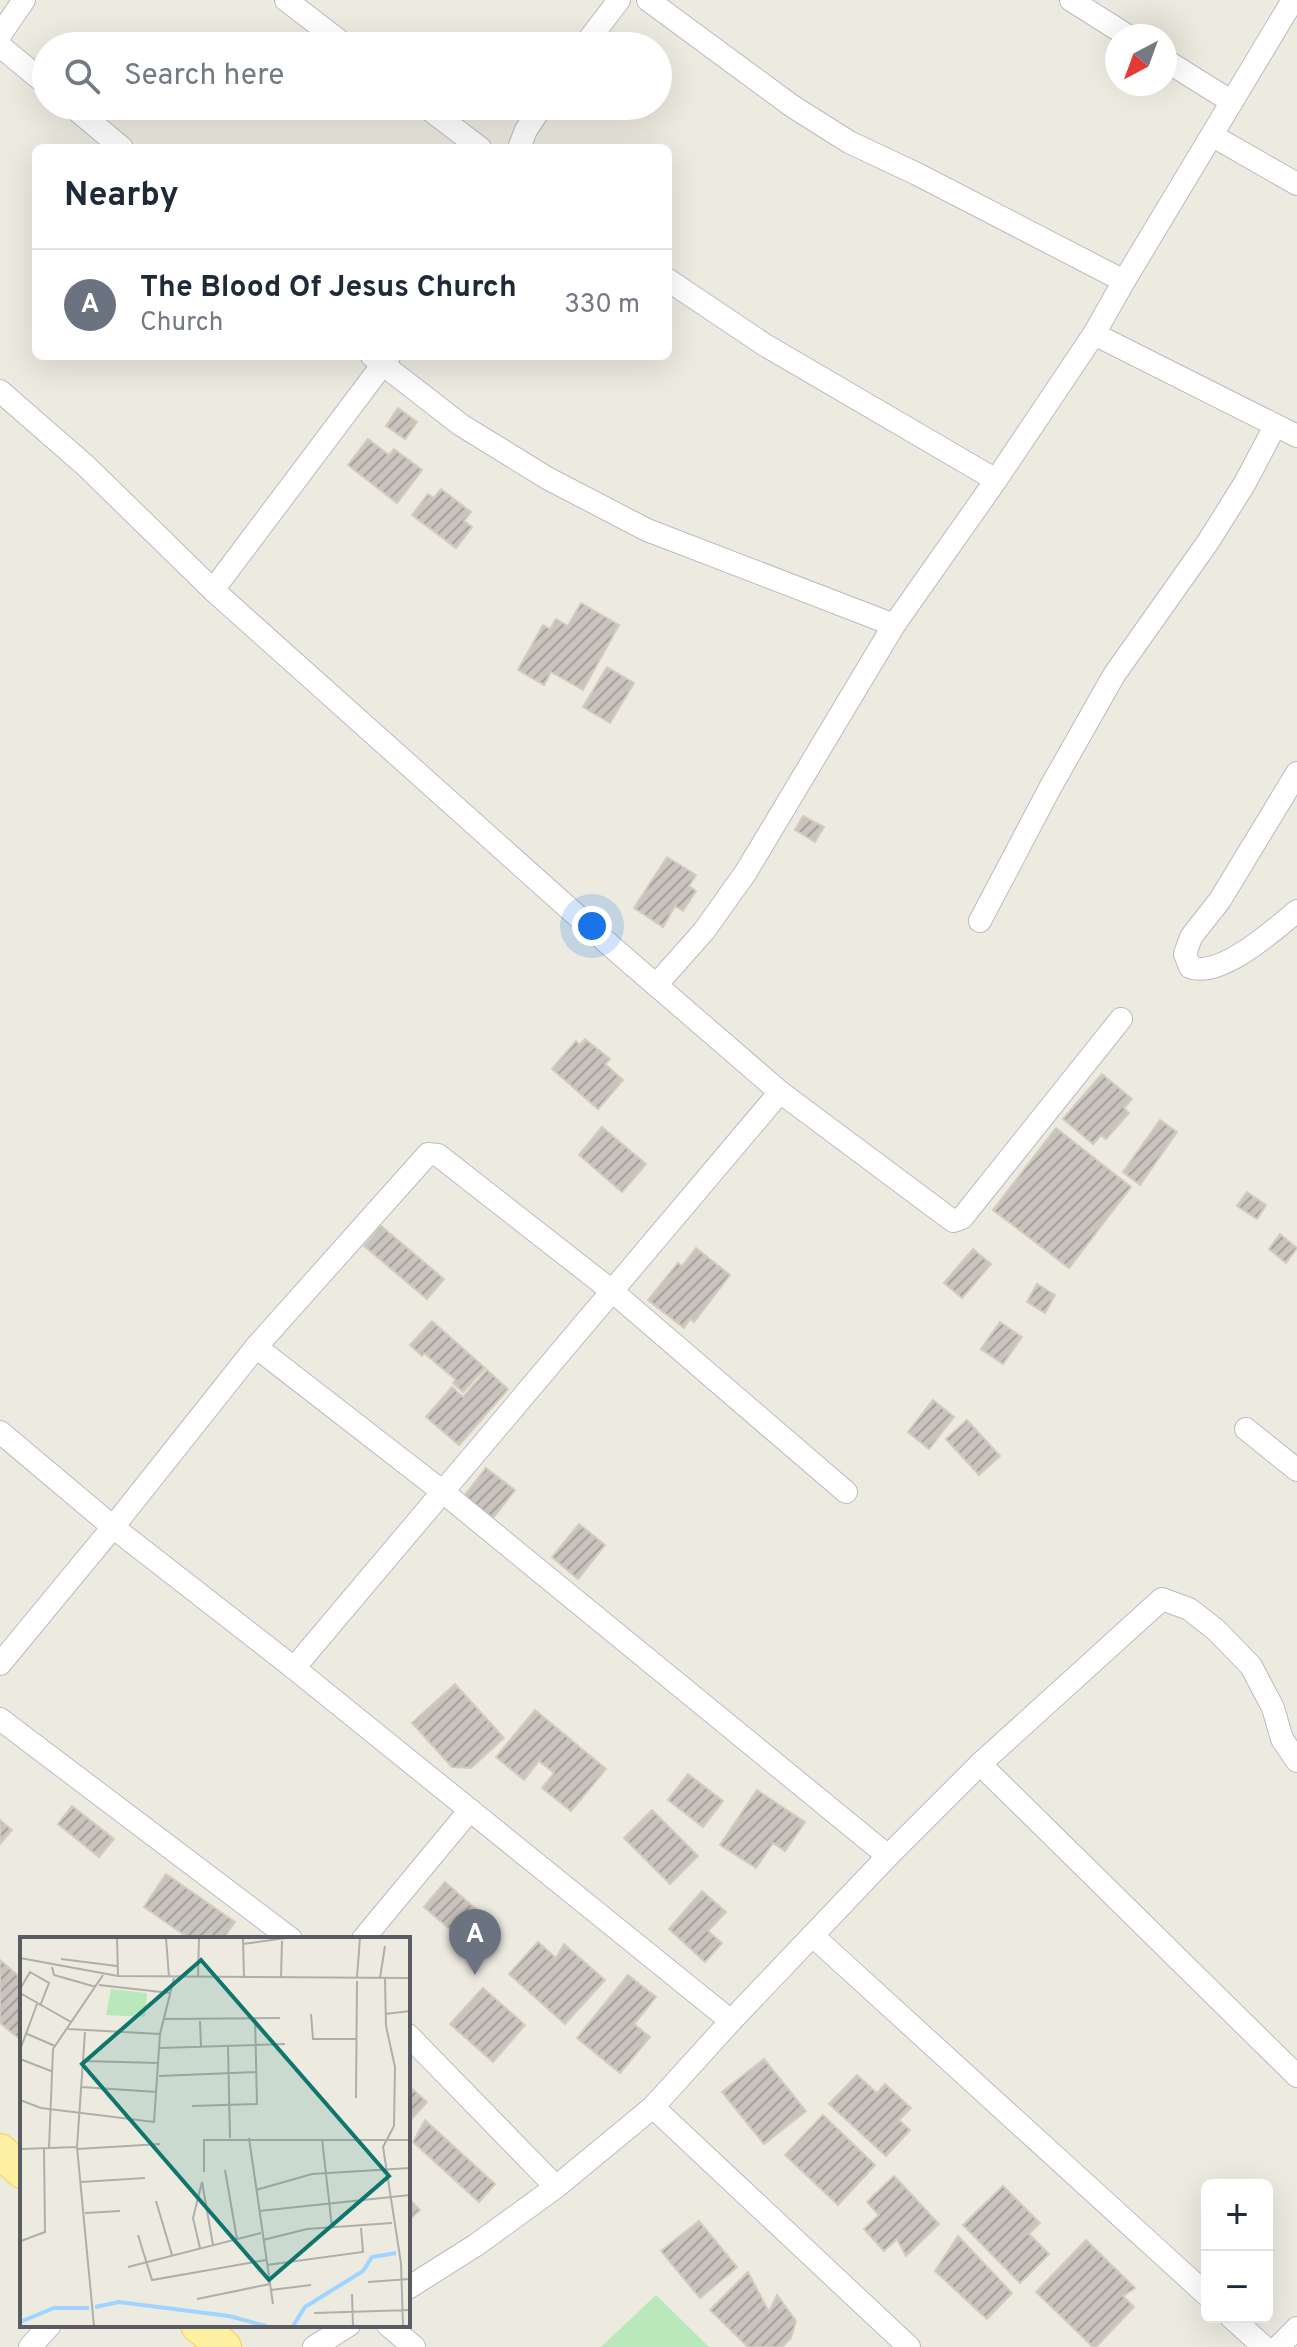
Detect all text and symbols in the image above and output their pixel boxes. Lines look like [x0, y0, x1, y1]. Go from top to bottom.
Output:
north arrow [1105, 24, 1177, 96]
search box [32, 32, 672, 120]
icon: search [60, 54, 104, 98]
text: Search here [124, 58, 284, 95]
text: Nearby [64, 175, 179, 218]
text: The Blood Of Jesus Church [140, 270, 517, 307]
text: A [81, 289, 99, 322]
text: 330 m [564, 289, 640, 322]
text: Church [140, 307, 223, 340]
your location [572, 906, 612, 946]
pin: A [449, 1909, 501, 1975]
inset map [20, 1937, 410, 2327]
map controls [1201, 2179, 1273, 2323]
button: + [1201, 2179, 1273, 2251]
button: − [1201, 2251, 1273, 2323]

